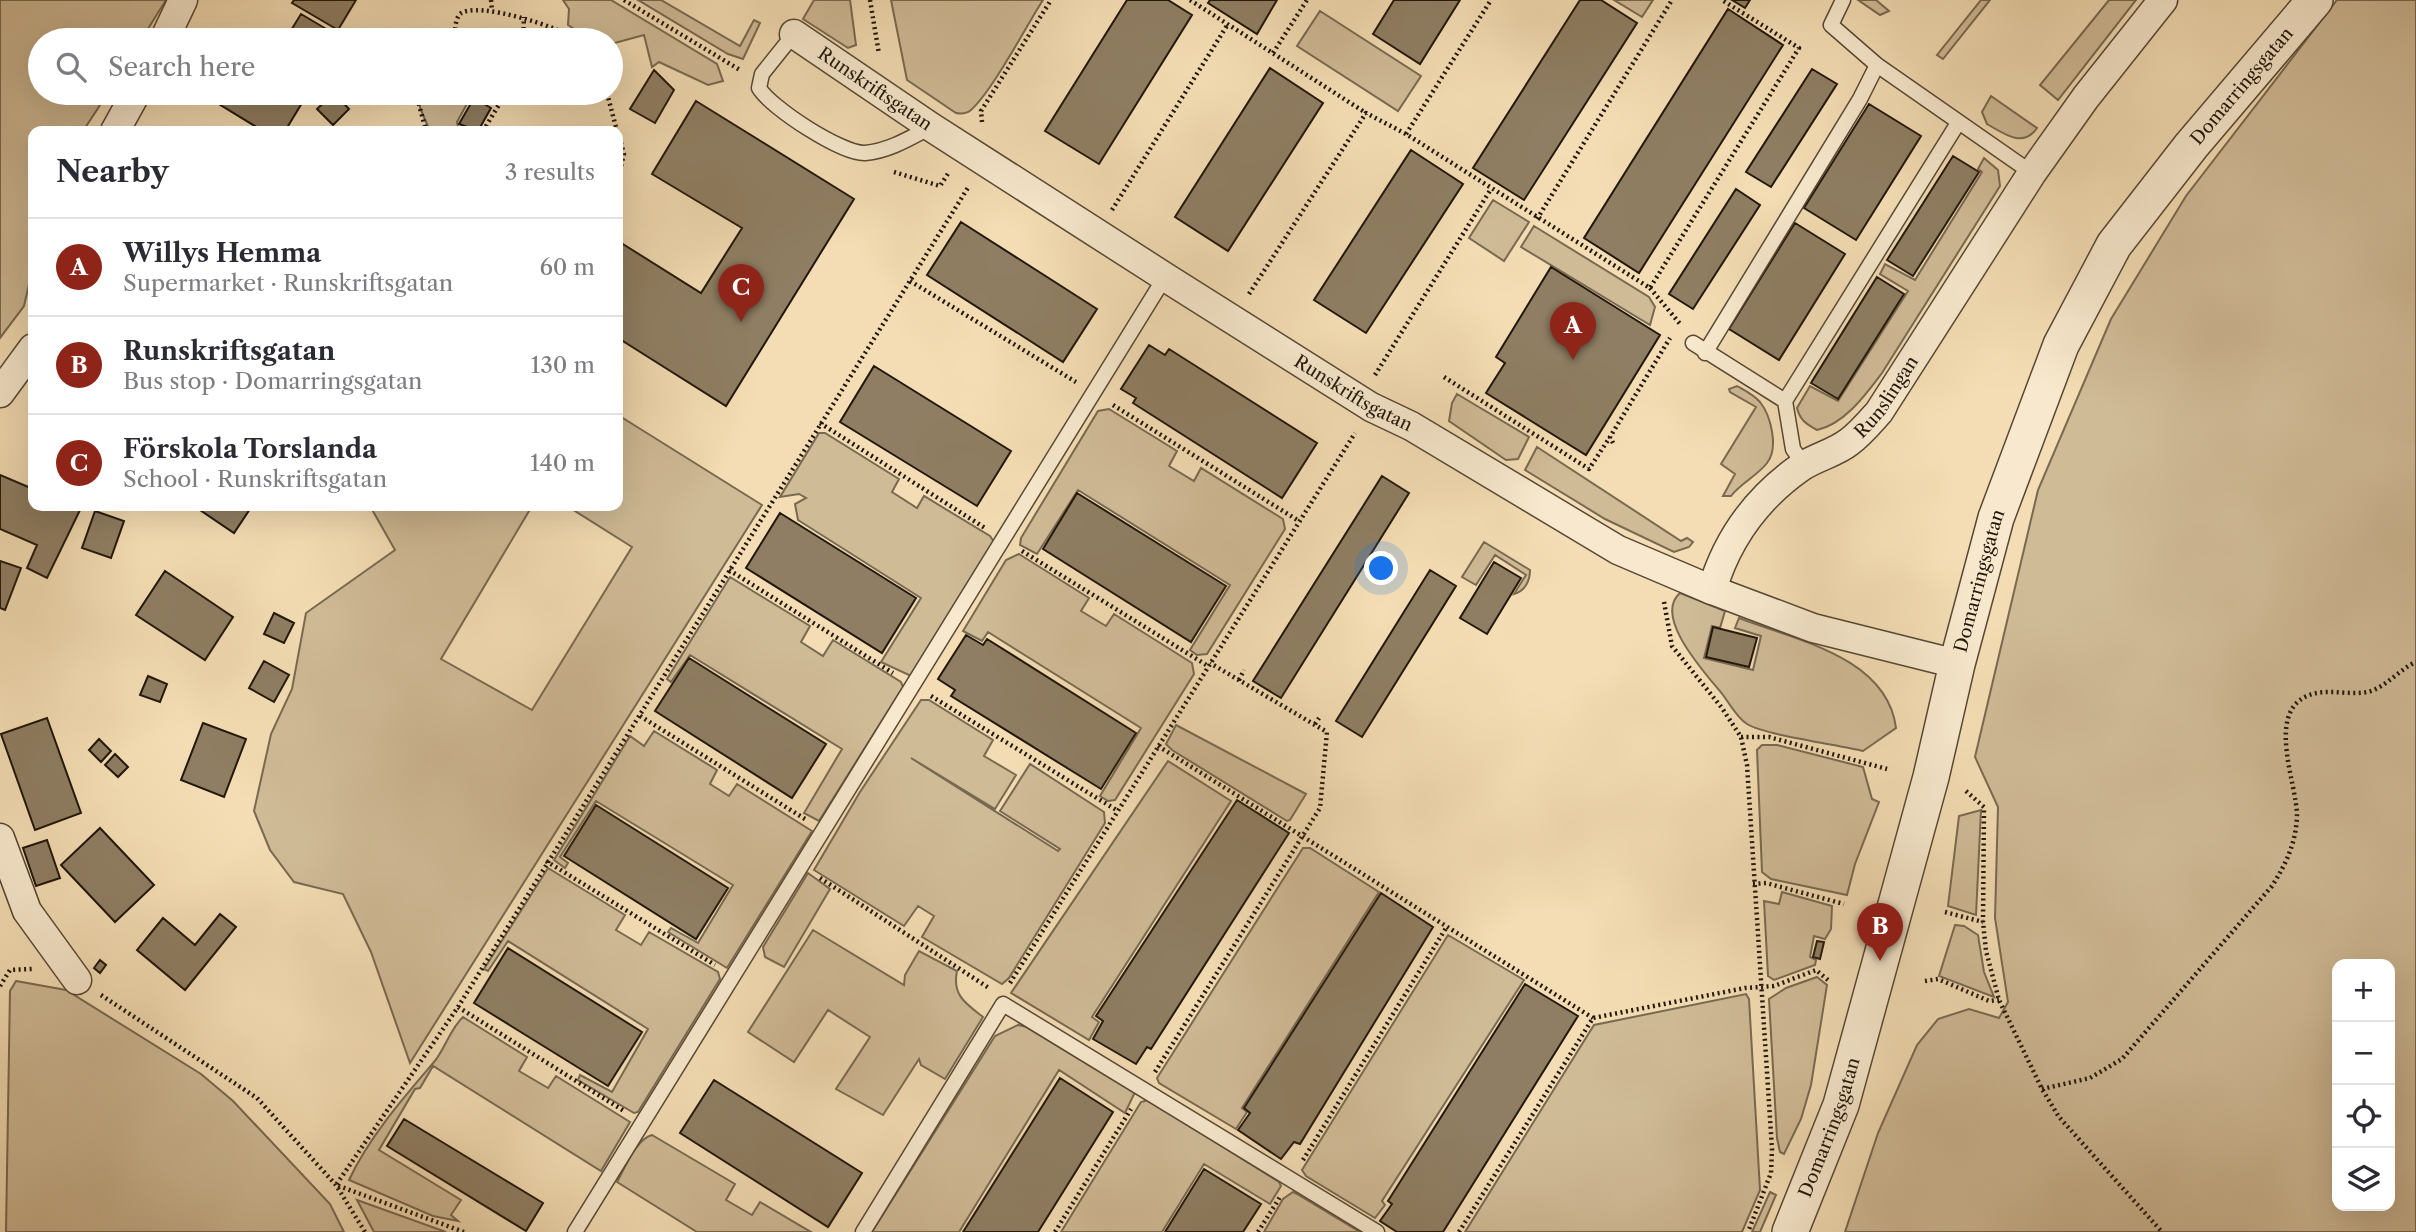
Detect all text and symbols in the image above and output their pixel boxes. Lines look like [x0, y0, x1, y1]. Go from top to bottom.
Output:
street label: Domarringsgatan [2186, 23, 2298, 149]
search box [28, 28, 623, 105]
street label: Runskriftsgatan [814, 43, 936, 136]
icon: search [52, 48, 90, 86]
text: Search here [108, 51, 255, 83]
text: Nearby [56, 153, 169, 190]
text: 3 results [505, 158, 595, 186]
text: Willys Hemma [123, 237, 321, 269]
text: A [70, 253, 88, 281]
text: 60 m [539, 253, 595, 281]
pin: C [718, 264, 764, 322]
text: Supermarket · Runskriftsgatan [123, 269, 453, 297]
pin: A [1550, 302, 1596, 360]
text: Runskriftsgatan [123, 335, 335, 367]
street label: Runskriftsgatan [1290, 350, 1416, 436]
text: B [70, 351, 88, 379]
text: 130 m [531, 351, 595, 379]
street label: Runslingan [1850, 352, 1923, 443]
text: Bus stop · Domarringsgatan [123, 367, 422, 395]
text: Förskola Torslanda [123, 433, 377, 465]
text: C [70, 449, 88, 477]
text: 140 m [530, 449, 595, 477]
text: School · Runskriftsgatan [123, 465, 387, 493]
street label: Domarringsgatan [1950, 506, 2009, 655]
your location [1364, 551, 1398, 585]
pin: B [1857, 903, 1903, 961]
map controls [2332, 959, 2395, 1211]
button: + [2332, 959, 2395, 1022]
button: − [2332, 1022, 2395, 1085]
street label: Domarringsgatan [1794, 1055, 1865, 1200]
button: locate [2332, 1085, 2395, 1148]
button: layers [2332, 1148, 2395, 1211]

